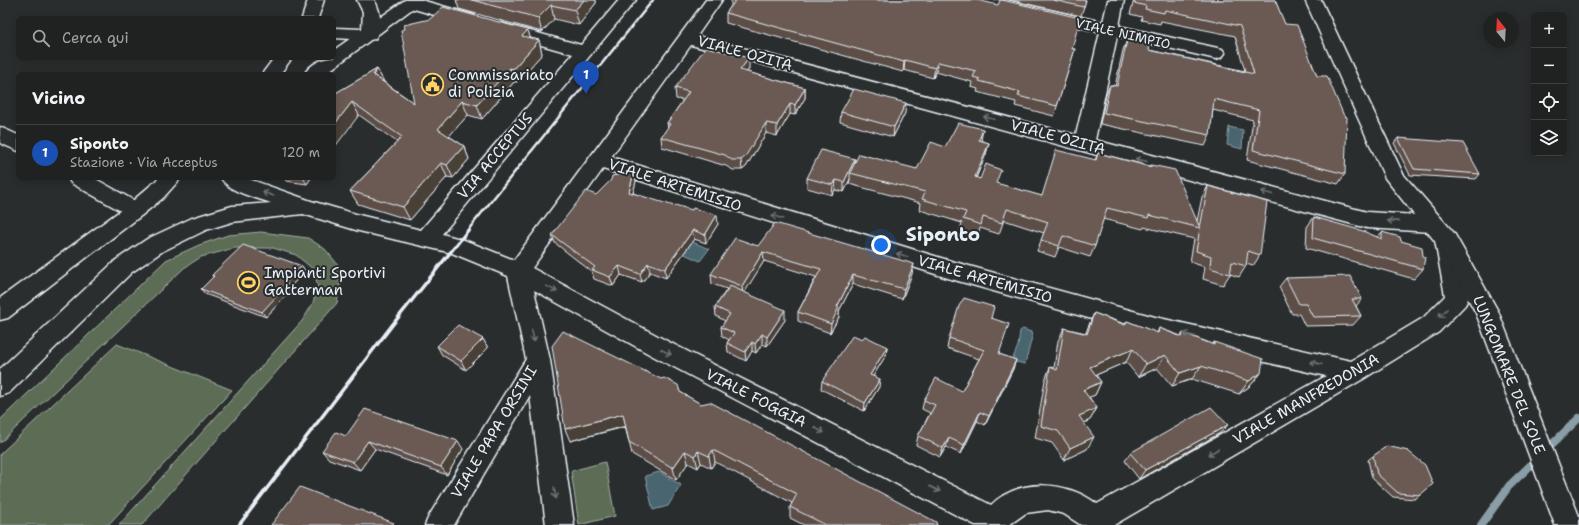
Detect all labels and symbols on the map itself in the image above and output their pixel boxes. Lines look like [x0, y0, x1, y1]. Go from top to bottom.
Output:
north arrow [1483, 12, 1519, 48]
street label: VIALE NIMPIO [1074, 14, 1172, 53]
street label: VIALE OZITA [695, 31, 795, 75]
pin: 1 [573, 61, 599, 94]
place label: Commissariato di Polizia [448, 65, 554, 102]
public building icon: Commissariato di Polizia [419, 71, 445, 97]
street label: VIA ACCEPTUS [453, 108, 537, 204]
one-way arrow [982, 114, 995, 122]
street label: VIALE OZITA [1008, 115, 1108, 159]
street label: VIALE ARTEMISIO [606, 154, 744, 216]
one-way arrow [1135, 155, 1148, 163]
one-way arrow [1261, 189, 1274, 197]
one-way arrow [262, 190, 275, 197]
one-way arrow [771, 213, 784, 220]
one-way arrow [1387, 218, 1400, 225]
district label: Siponto [906, 222, 980, 247]
your location [871, 235, 891, 255]
street label: VIALE ARTEMISIO [915, 250, 1055, 308]
one-way arrow [895, 251, 908, 258]
place label: Impianti Sportivi Gatterman [264, 263, 386, 300]
sports icon: Impianti Sportivi Gatterman [236, 269, 262, 295]
one-way arrow [546, 286, 558, 294]
street label: LUNGOMARE DEL SOLE [1468, 293, 1550, 457]
one-way arrow [1438, 308, 1448, 318]
one-way arrow [529, 329, 537, 342]
one-way arrow [1183, 330, 1196, 338]
one-way arrow [660, 349, 672, 356]
street label: VIALE MANFREDONIA [1229, 349, 1383, 449]
one-way arrow [1310, 359, 1323, 367]
street label: VIALE PAPA ORSINI [446, 362, 542, 502]
street label: VIALE FOGGIA [702, 364, 810, 432]
one-way arrow [813, 427, 825, 434]
one-way arrow [1207, 449, 1219, 457]
one-way arrow [551, 486, 559, 499]
one-way arrow [929, 486, 941, 494]

